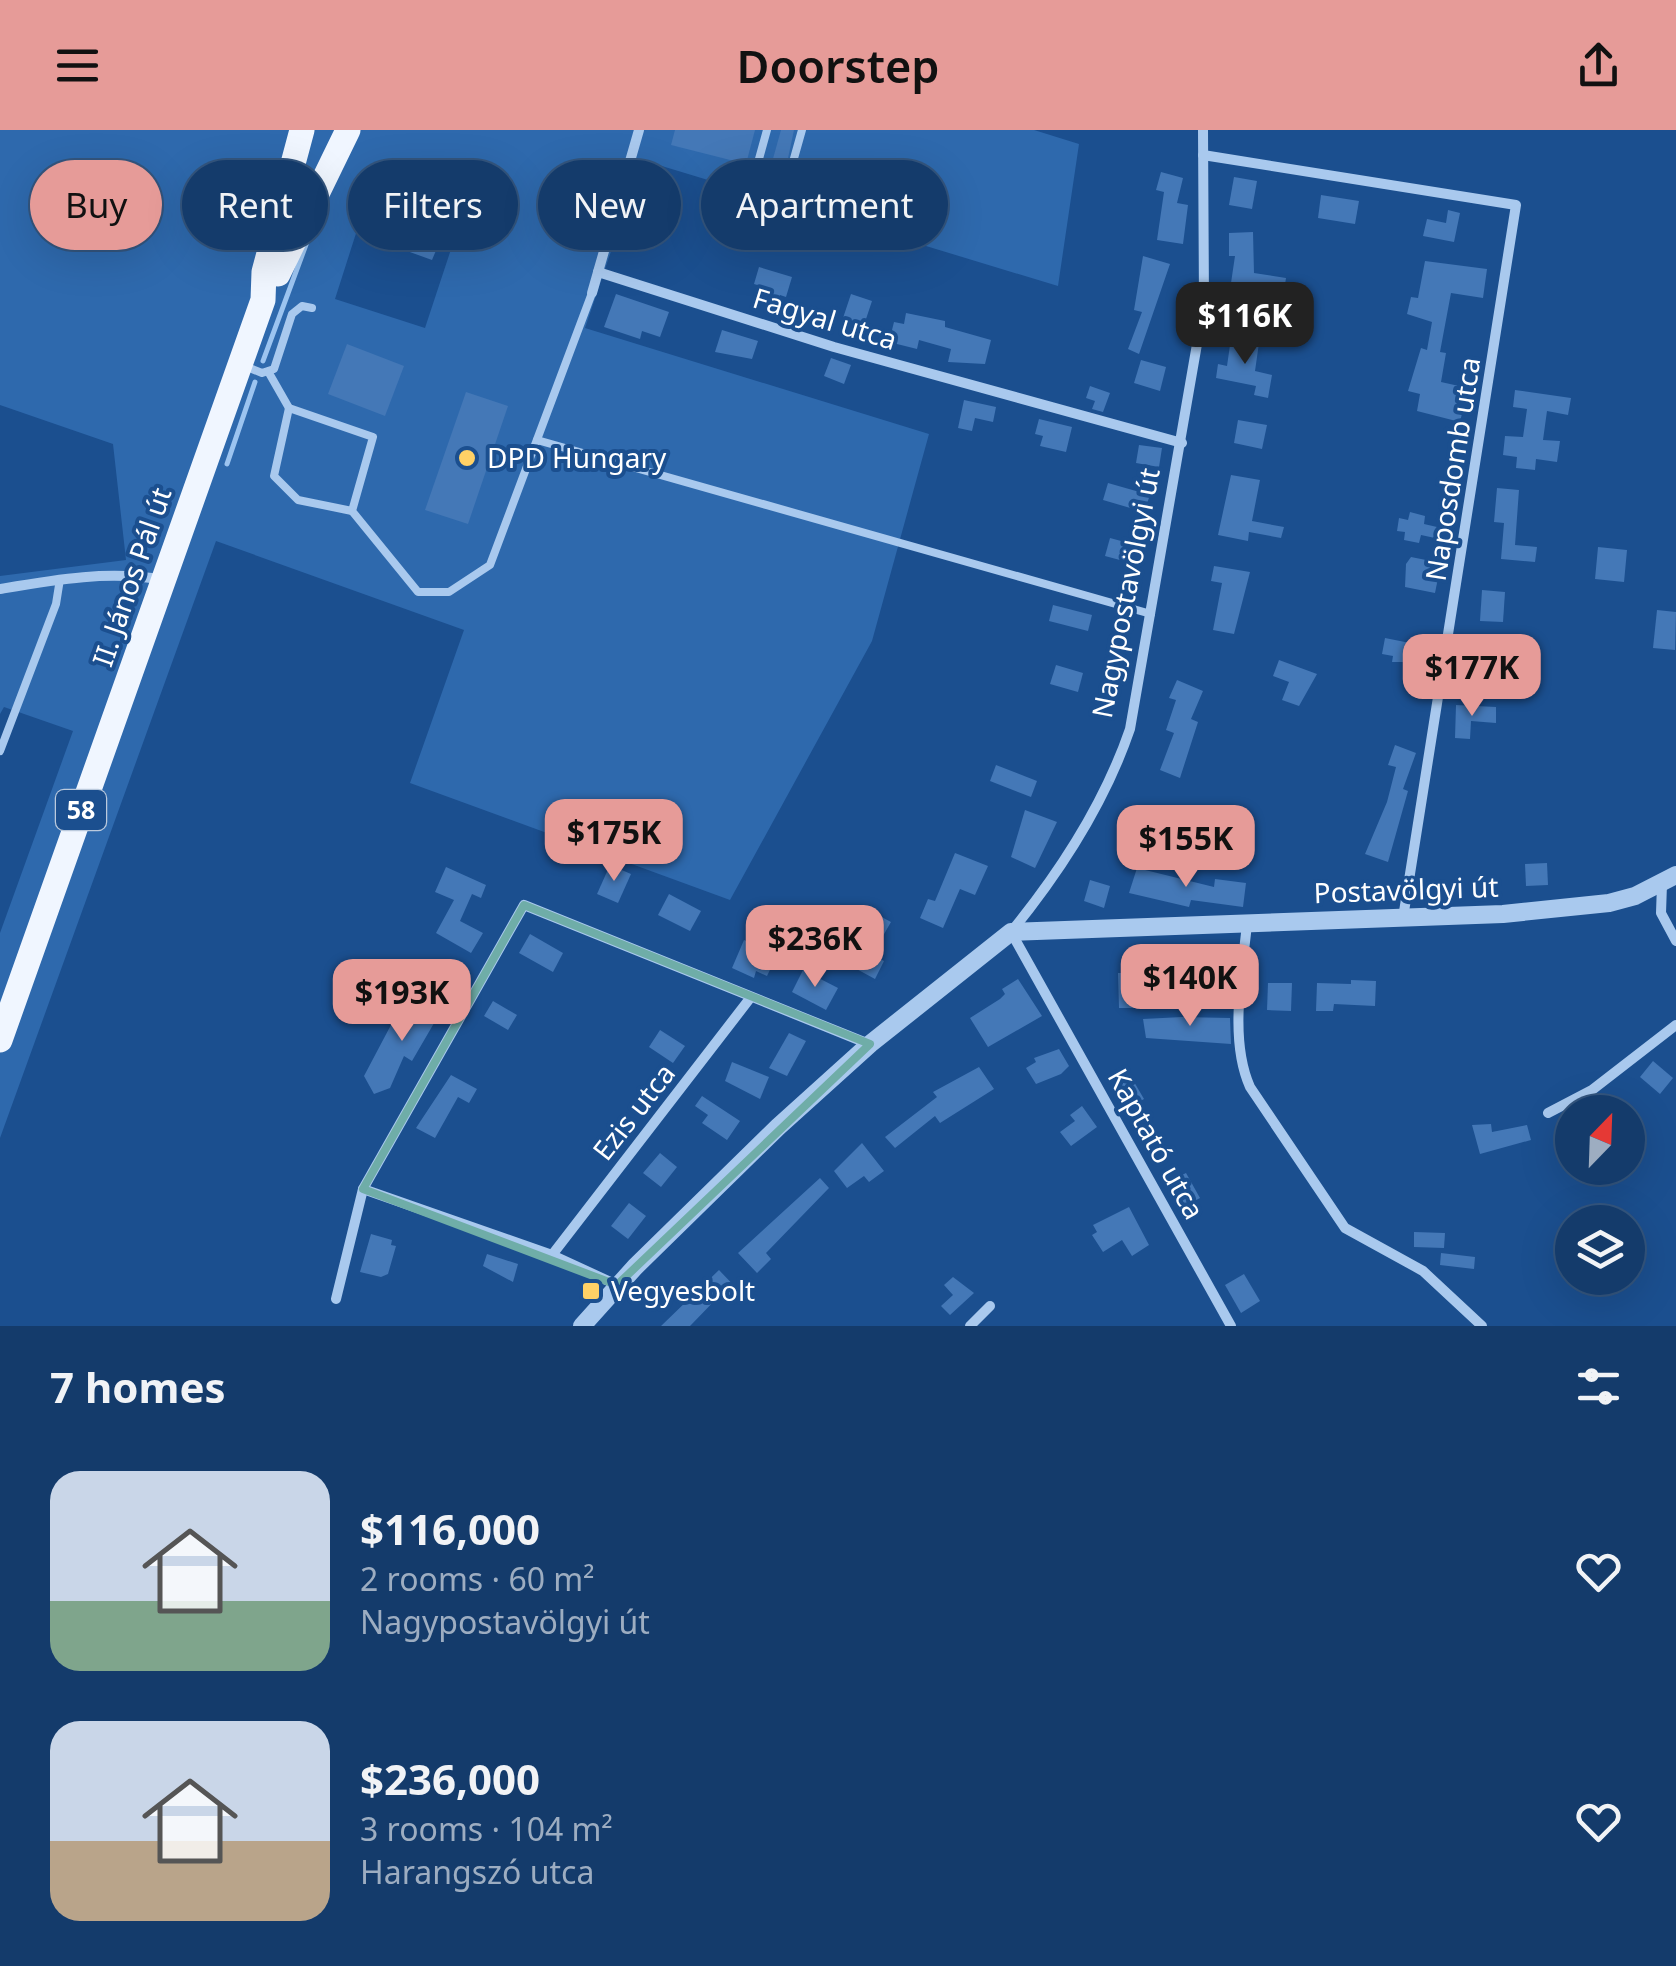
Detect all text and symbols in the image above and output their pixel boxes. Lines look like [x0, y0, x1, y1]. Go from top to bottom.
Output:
text: Doorstep [737, 35, 939, 96]
icon: menu [50, 38, 105, 93]
icon: share [1571, 38, 1626, 93]
chip: Buy [30, 160, 162, 250]
chip: Rent [182, 160, 328, 250]
chip: Filters [348, 160, 518, 250]
chip: New [538, 160, 681, 250]
chip: Apartment [701, 160, 948, 250]
street label: Fagyal utca [749, 278, 902, 358]
pin: $116K [1175, 282, 1315, 367]
text: $116K [1198, 293, 1292, 336]
street label: Naposdomb utca [1416, 354, 1488, 583]
place label: DPD Hungary [487, 438, 667, 476]
marker: DPD Hungary [456, 447, 478, 469]
street label: Nagypostavölgyi út [1082, 465, 1168, 721]
street label: II. János Pál út [83, 482, 179, 671]
pin: $177K [1402, 634, 1542, 719]
text: $177K [1425, 645, 1519, 688]
road number: 58 [56, 790, 106, 830]
pin: $175K [544, 799, 684, 884]
pin: $155K [1116, 805, 1256, 890]
text: $175K [567, 810, 661, 853]
text: $155K [1139, 816, 1233, 859]
street label: Postavölgyi út [1313, 867, 1499, 911]
pin: $236K [745, 905, 885, 990]
text: $236K [768, 916, 862, 959]
pin: $140K [1120, 944, 1260, 1029]
text: $140K [1143, 955, 1237, 998]
pin: $193K [332, 959, 472, 1044]
text: $193K [355, 970, 449, 1013]
street label: Ezis utca [583, 1055, 683, 1168]
street label: Kaptató utca [1100, 1061, 1214, 1226]
north arrow [1555, 1095, 1645, 1185]
map controls [1555, 1095, 1645, 1295]
button: layers [1555, 1205, 1645, 1295]
place label: Vegyesbolt [611, 1271, 755, 1309]
marker: Vegyesbolt [580, 1280, 602, 1302]
text: 7 homes [50, 1358, 226, 1415]
icon: filters [1571, 1359, 1626, 1414]
text: $116,000 [360, 1500, 540, 1557]
icon: home [130, 1511, 250, 1631]
icon: heart [1571, 1544, 1626, 1599]
text: 2 rooms · 60 m² [360, 1557, 594, 1600]
text: Nagypostavölgyi út [360, 1600, 650, 1643]
text: $236,000 [360, 1750, 540, 1807]
icon: home [130, 1761, 250, 1881]
icon: heart [1571, 1794, 1626, 1849]
text: 3 rooms · 104 m² [360, 1807, 613, 1850]
text: Harangszó utca [360, 1850, 594, 1893]

